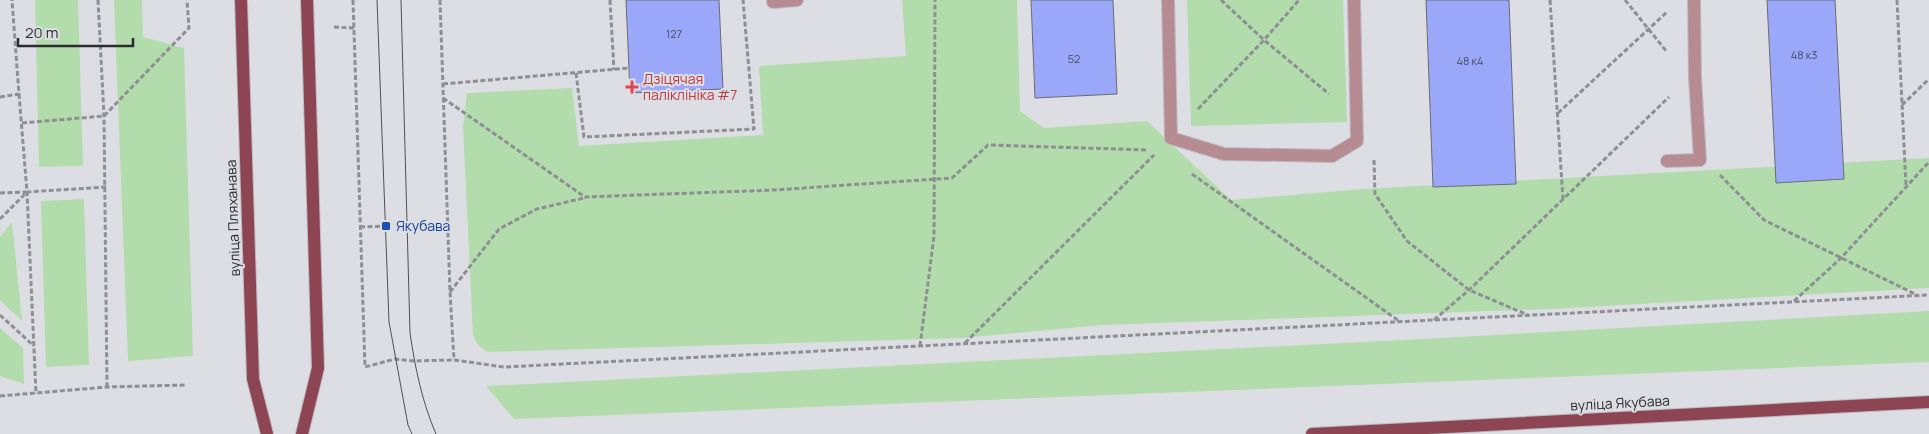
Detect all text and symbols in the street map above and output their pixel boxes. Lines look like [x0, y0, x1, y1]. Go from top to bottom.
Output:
scale bar [18, 15, 132, 47]
text: 20 m [25, 22, 58, 43]
house number: 127 [666, 26, 682, 41]
house number: 48 к3 [1791, 47, 1817, 62]
house number: 52 [1068, 51, 1080, 66]
house number: 48 к4 [1456, 53, 1484, 68]
place label: Дзіцячая паліклініка #7 [643, 69, 737, 104]
marker: Дзіцячая паліклініка #7 [625, 80, 639, 94]
street label: вуліца Пляханава [221, 159, 244, 277]
place label: Якубава [396, 216, 450, 235]
marker: Якубава [380, 220, 392, 232]
street label: вуліца Якубава [1570, 390, 1670, 415]

